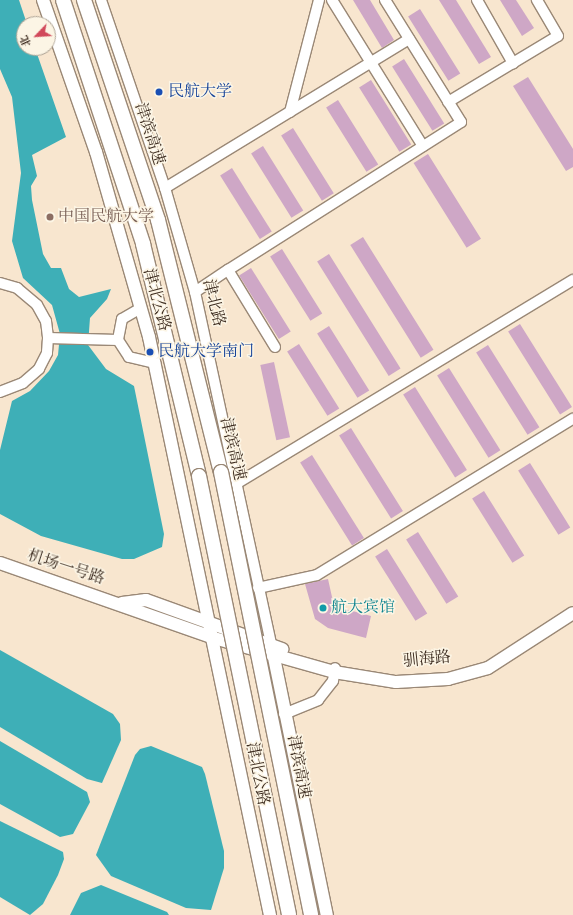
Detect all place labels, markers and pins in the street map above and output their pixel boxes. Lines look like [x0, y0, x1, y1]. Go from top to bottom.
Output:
place label: 民航大学 [168, 82, 232, 102]
marker: 民航大学 [153, 86, 165, 98]
place label: 中国民航大学 [58, 207, 154, 227]
marker: 中国民航大学 [45, 212, 55, 222]
place label: 民航大学南门 [158, 342, 254, 362]
marker: 民航大学南门 [145, 347, 155, 357]
place label: 航大宾馆 [331, 598, 395, 618]
marker: 航大宾馆 [318, 603, 328, 613]

